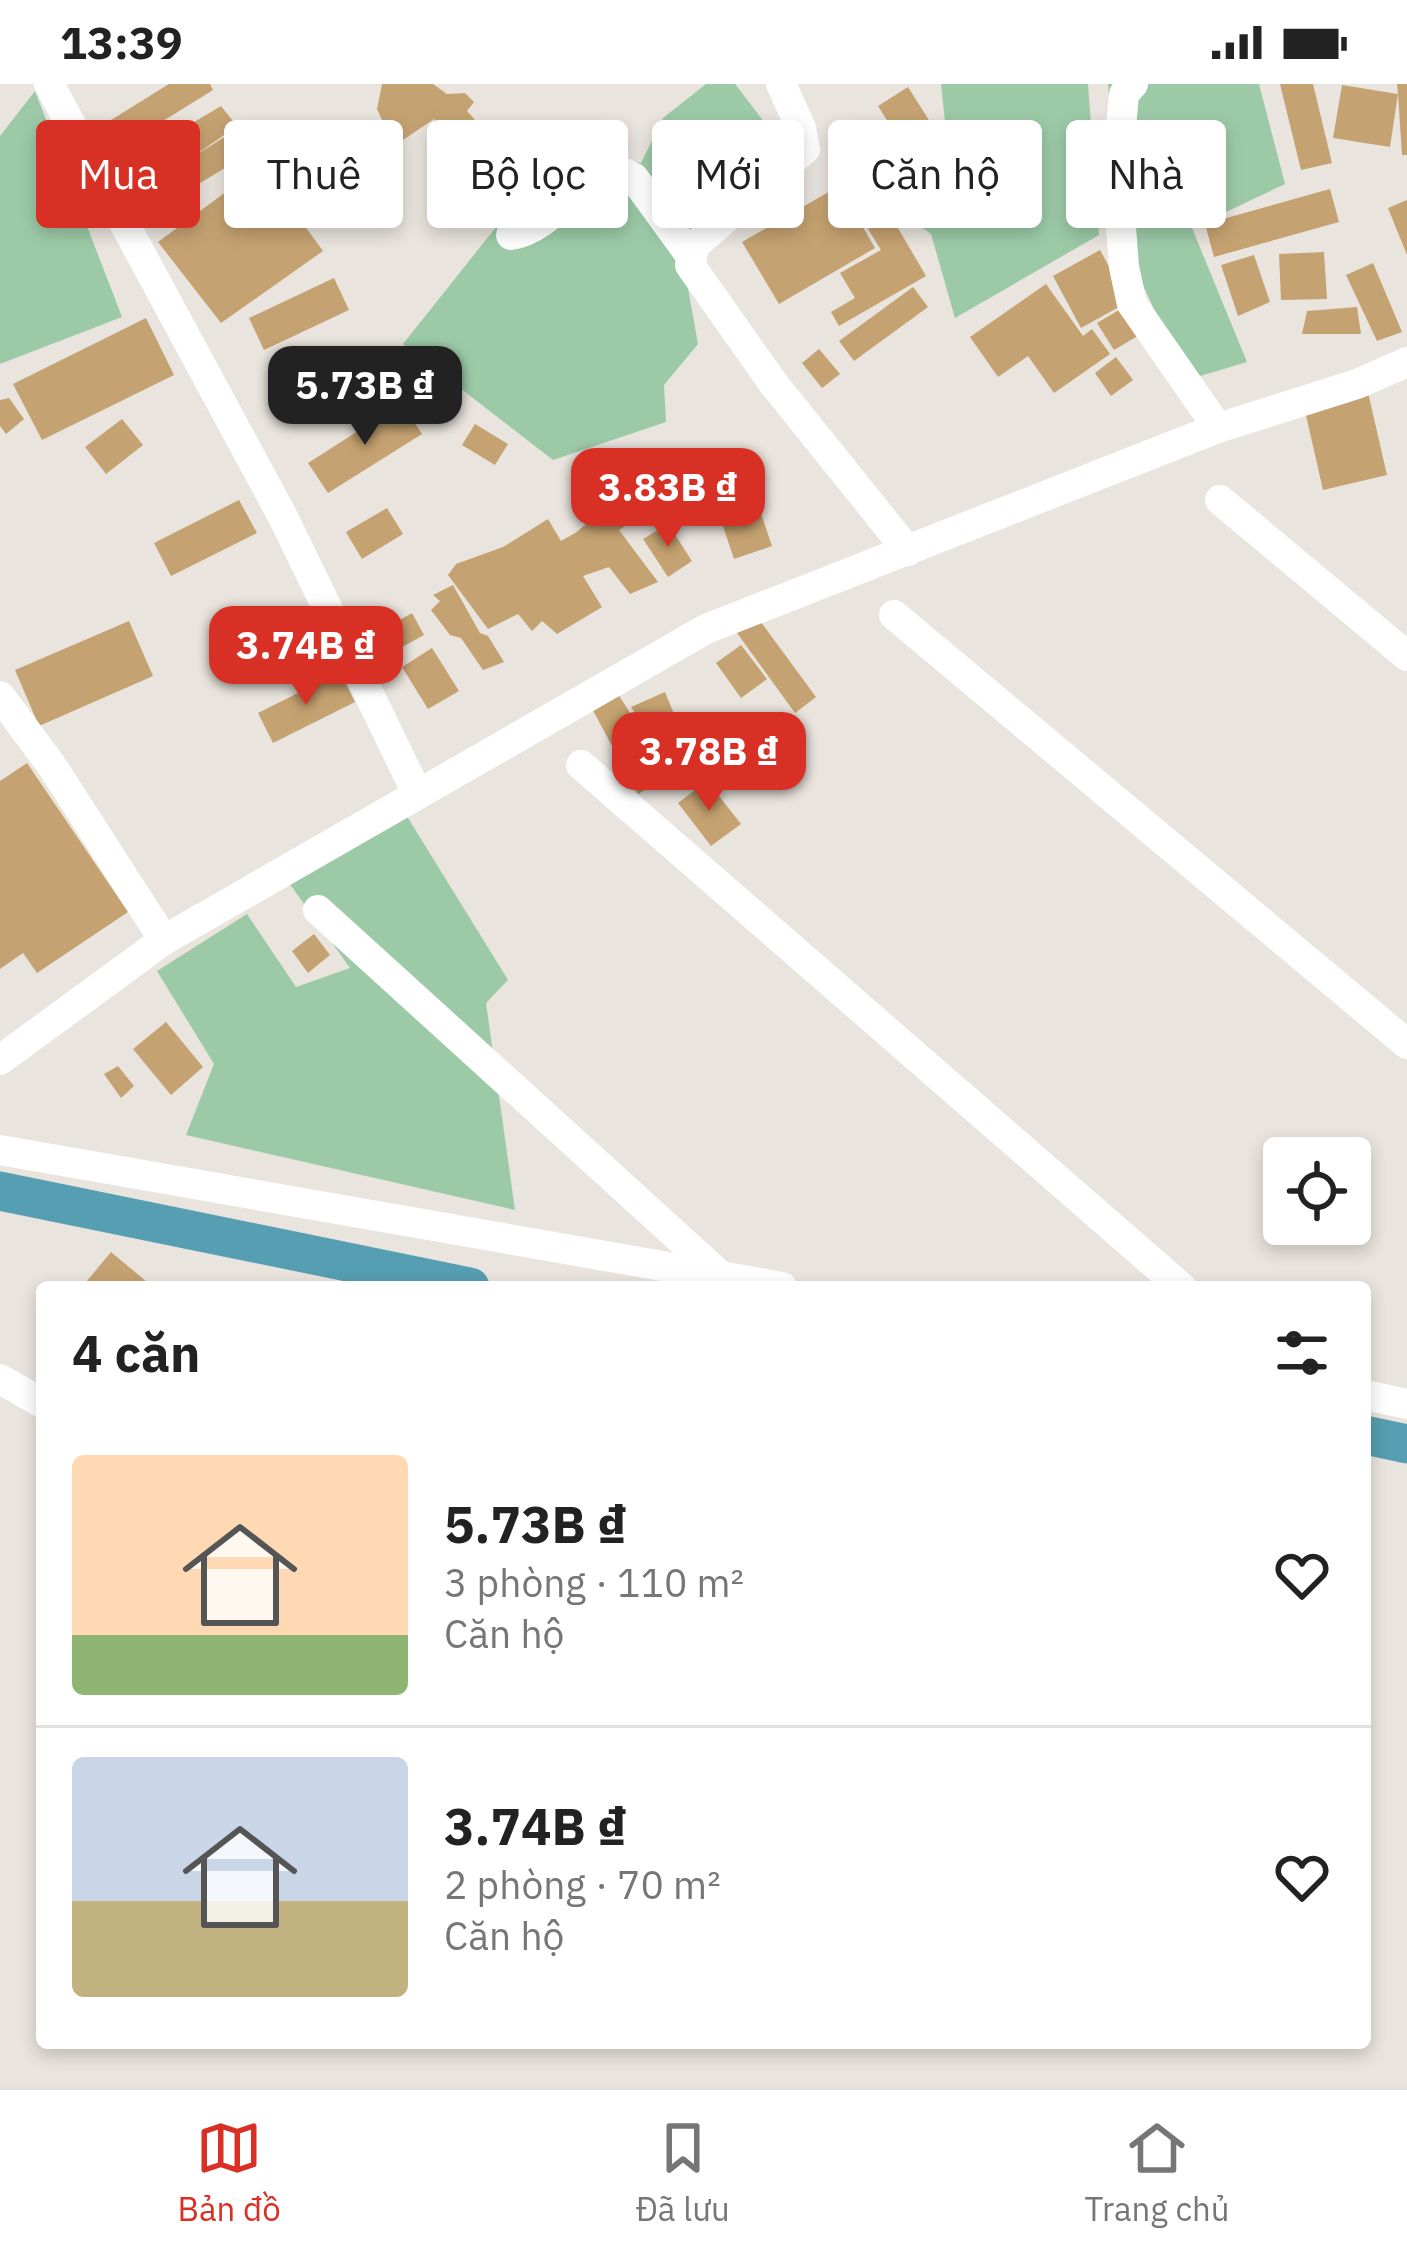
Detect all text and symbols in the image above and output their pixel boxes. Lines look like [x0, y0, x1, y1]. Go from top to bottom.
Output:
text: 13:39 [60, 13, 183, 71]
chip: Mua [36, 120, 200, 228]
chip: Thuê [224, 120, 403, 228]
chip: Bộ lọc [427, 120, 628, 228]
chip: Mới [652, 120, 804, 228]
chip: Căn hộ [828, 120, 1042, 228]
chip: Nhà [1066, 120, 1226, 228]
pin: 5.73B ₫ [254, 346, 476, 448]
text: 5.73B ₫ [295, 359, 435, 410]
pin: 3.83B ₫ [557, 448, 779, 550]
text: 3.83B ₫ [598, 461, 738, 512]
pin: 3.74B ₫ [195, 606, 417, 708]
text: 3.74B ₫ [236, 619, 376, 670]
pin: 3.78B ₫ [598, 712, 820, 814]
text: 3.78B ₫ [639, 725, 779, 776]
map controls [1263, 1137, 1371, 1245]
button: locate [1263, 1137, 1371, 1245]
text: 4 căn [72, 1320, 200, 1386]
icon: filters [1269, 1320, 1335, 1386]
text: 5.73B ₫ [444, 1491, 627, 1557]
icon: home [168, 1503, 312, 1647]
icon: heart [1269, 1542, 1335, 1608]
text: 3 phòng · 110 m² [444, 1557, 744, 1608]
text: Căn hộ [444, 1608, 564, 1659]
text: 3.74B ₫ [444, 1793, 627, 1859]
icon: home [168, 1805, 312, 1949]
icon: heart [1269, 1844, 1335, 1910]
text: 2 phòng · 70 m² [444, 1859, 721, 1910]
text: Căn hộ [444, 1910, 564, 1961]
tab: Bản đồ [177, 2115, 281, 2230]
tab: Đã lưu [636, 2115, 730, 2230]
tab: Trang chủ [1085, 2115, 1230, 2230]

